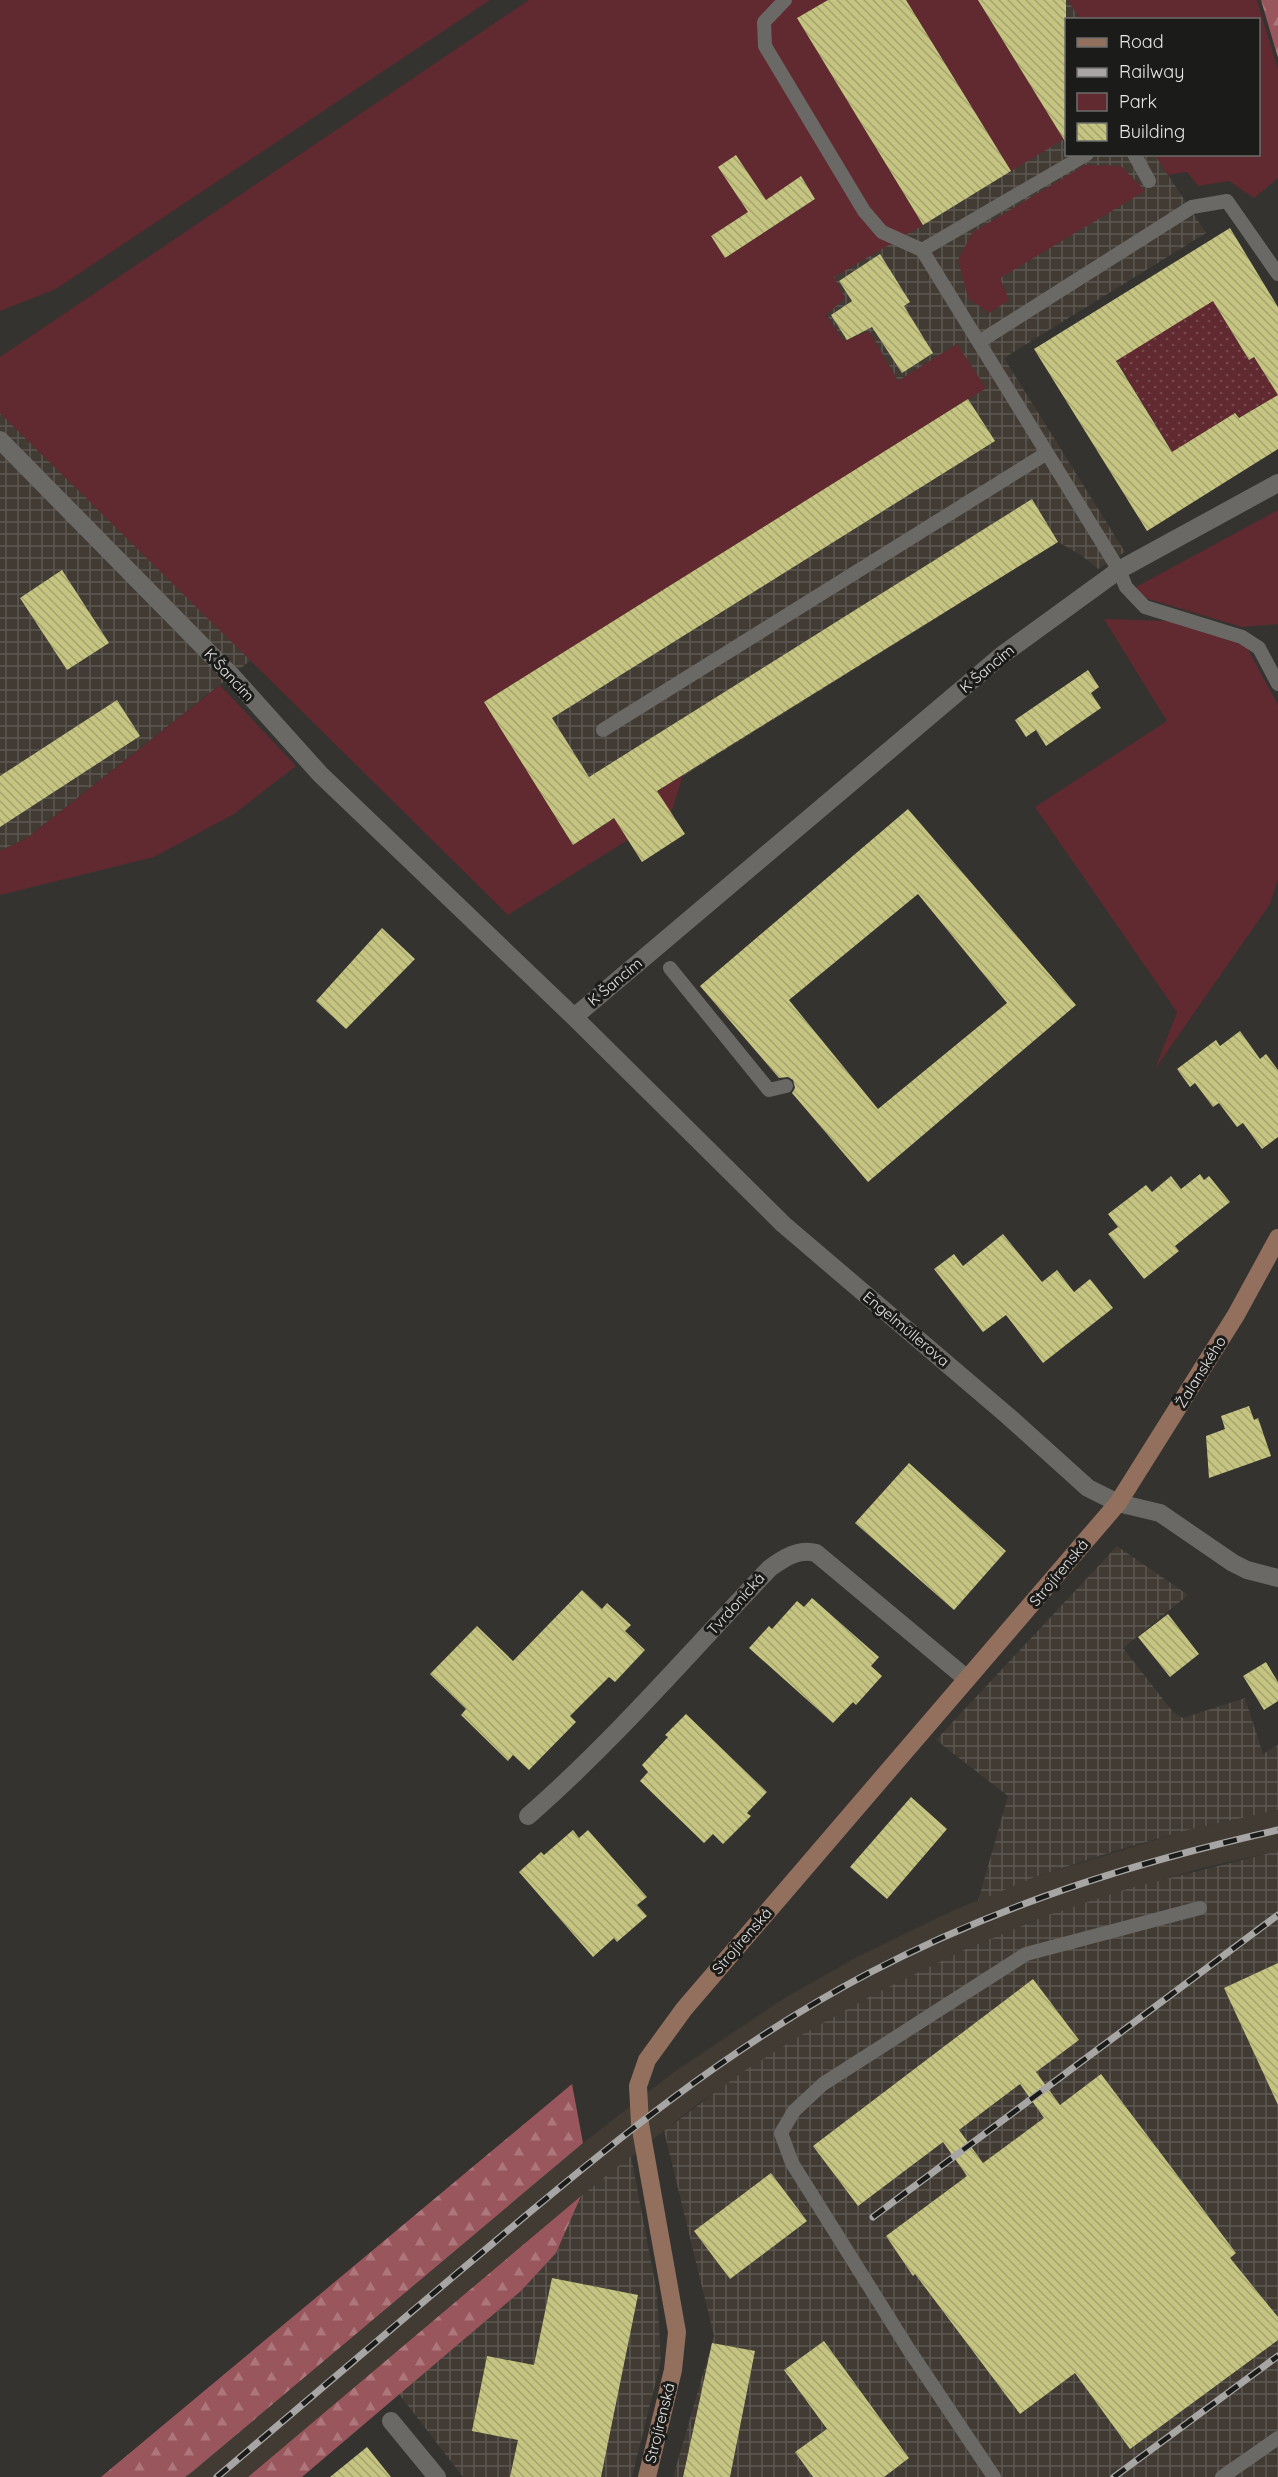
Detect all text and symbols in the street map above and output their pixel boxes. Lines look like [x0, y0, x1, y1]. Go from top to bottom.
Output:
legend [1065, 18, 1260, 156]
text: Road [1119, 30, 1164, 53]
text: Railway [1119, 60, 1185, 83]
text: Park [1119, 90, 1157, 113]
text: Building [1119, 120, 1185, 143]
street label: K Šancím [956, 640, 1018, 697]
street label: K Šancím [200, 644, 259, 705]
street label: K Šancím [584, 953, 646, 1010]
street label: Engelmüllerova [859, 1287, 953, 1370]
street label: Žalanského [1171, 1332, 1230, 1411]
street label: Strojírenská [1025, 1535, 1092, 1610]
street label: Tvrdonická [703, 1569, 769, 1639]
street label: Strojírenská [708, 1904, 776, 1978]
street label: Strojírenská [640, 2381, 679, 2465]

